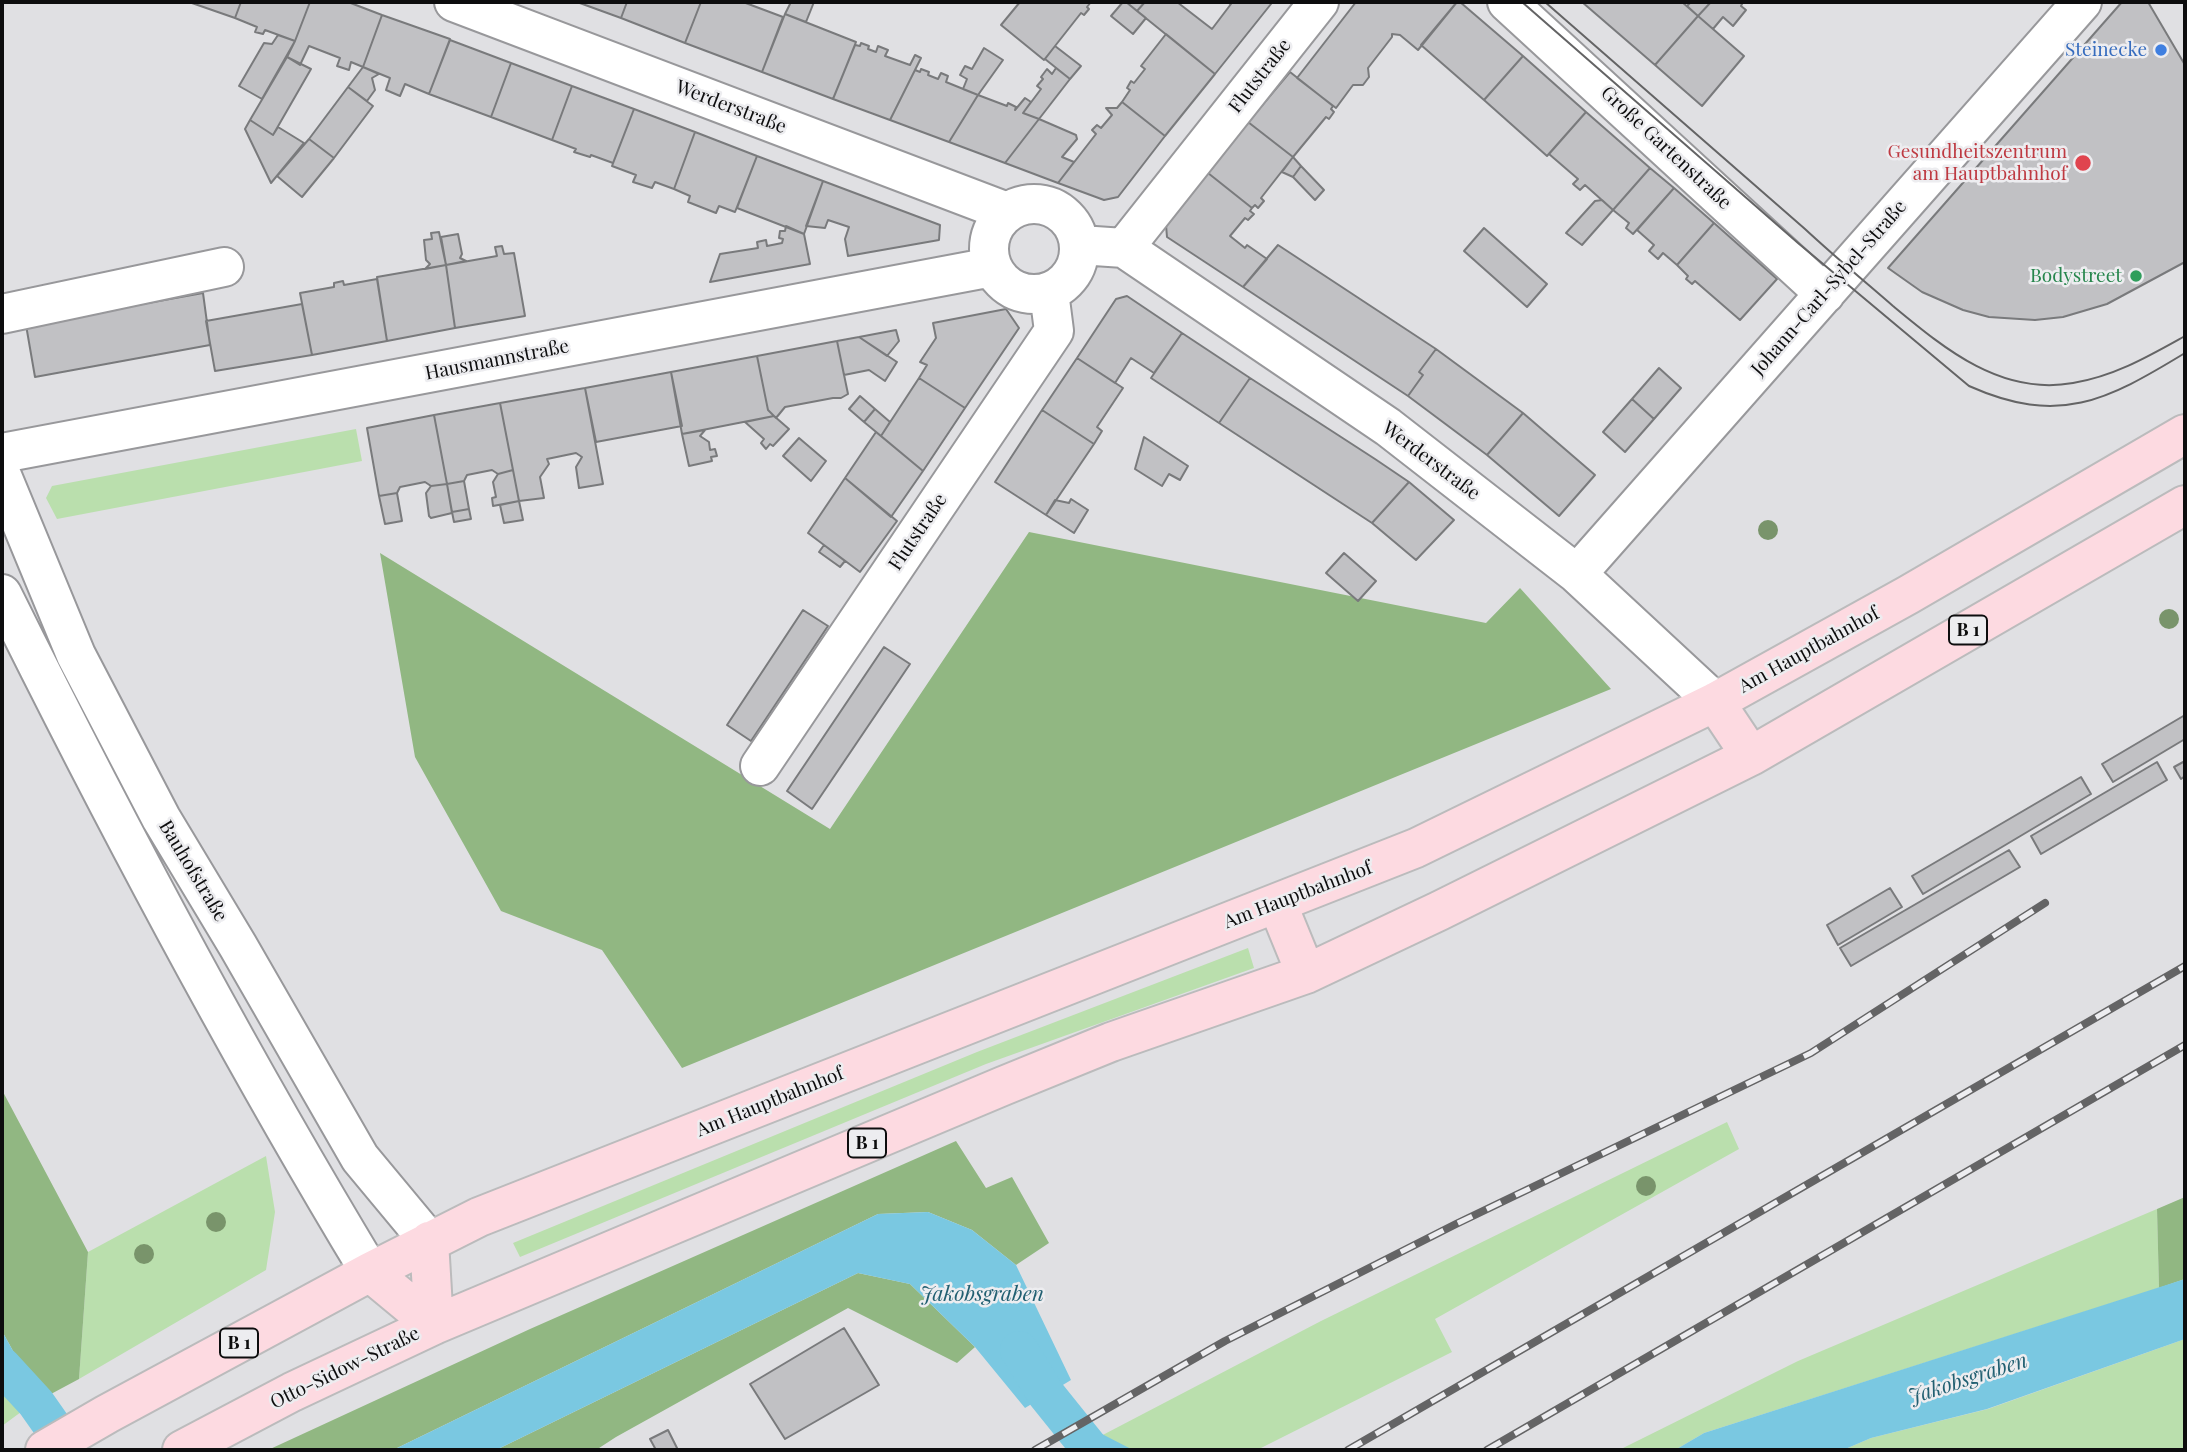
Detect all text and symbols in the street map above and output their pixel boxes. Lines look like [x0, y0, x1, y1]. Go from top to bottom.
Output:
street label: Flutstraße [1224, 34, 1296, 118]
place label: Steinecke [2065, 39, 2147, 61]
marker: Steinecke [2153, 42, 2169, 58]
street label: Werderstraße [673, 75, 789, 139]
street label: Große Gartenstraße [1596, 82, 1736, 214]
place label: Gesundheitszentrum am Hauptbahnhof [1887, 141, 2067, 185]
marker: Gesundheitszentrum am Hauptbahnhof [2073, 153, 2093, 173]
street label: Johann-Carl-Sybel-Straße [1747, 196, 1911, 380]
place label: Bodystreet [2030, 265, 2122, 287]
marker: Bodystreet [2128, 268, 2144, 284]
street label: Hausmannstraße [423, 335, 571, 385]
street label: Werderstraße [1378, 417, 1484, 505]
street label: Flutstraße [884, 489, 952, 575]
street label: Am Hauptbahnhof [1735, 602, 1883, 698]
road number: B 1 [1949, 616, 1987, 644]
street label: Bauhofstraße [154, 816, 232, 926]
street label: Am Hauptbahnhof [1221, 856, 1375, 934]
street label: Am Hauptbahnhof [693, 1062, 847, 1142]
road number: B 1 [848, 1128, 886, 1158]
water label: Jakobsgraben [920, 1281, 1044, 1307]
street label: Otto-Sidow-Straße [267, 1322, 423, 1414]
road number: B 1 [220, 1328, 258, 1358]
water label: Jakobsgraben [1905, 1348, 2031, 1410]

